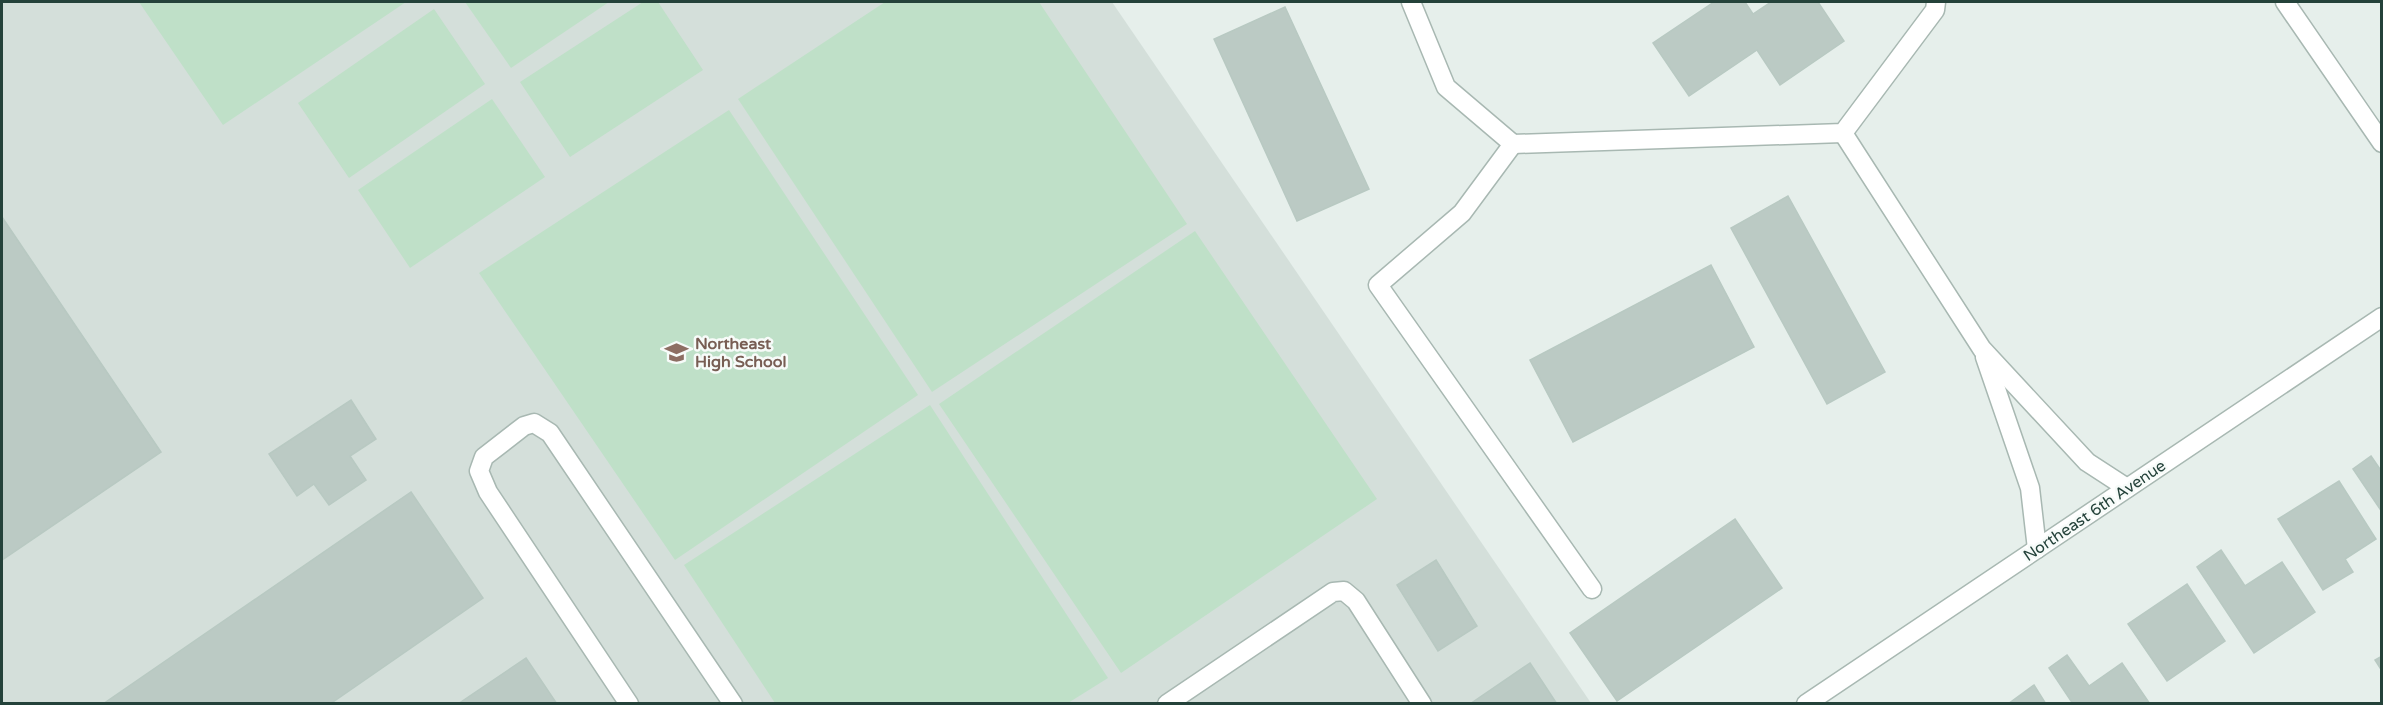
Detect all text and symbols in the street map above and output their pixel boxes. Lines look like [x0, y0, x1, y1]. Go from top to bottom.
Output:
place label: Northeast High School [695, 334, 786, 372]
school or university icon: Northeast High School [664, 339, 690, 365]
street label: Northeast 6th Avenue [2019, 456, 2170, 566]

